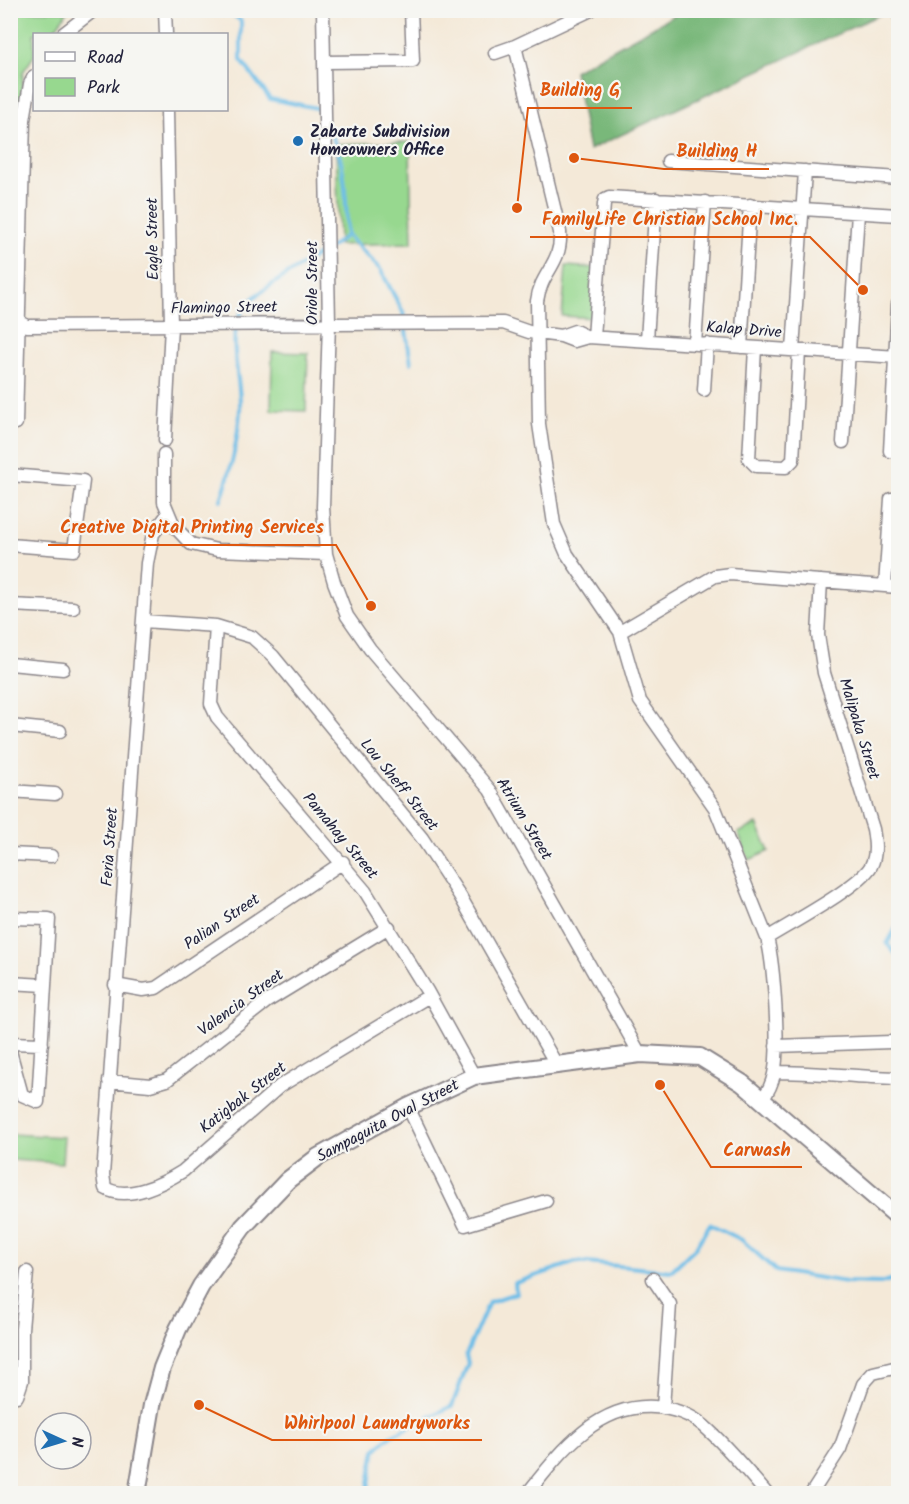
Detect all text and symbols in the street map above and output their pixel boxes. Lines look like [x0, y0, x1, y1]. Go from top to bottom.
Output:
legend [33, 33, 228, 111]
text: Road [87, 44, 124, 73]
callout: Building G [528, 72, 632, 108]
text: Park [87, 74, 120, 103]
text: Building G [540, 77, 620, 106]
place label: Zabarte Subdivision Homeowners Office [310, 120, 450, 163]
callout: Building H [664, 133, 769, 169]
marker: Zabarte Subdivision Homeowners Office [291, 134, 305, 148]
text: Building H [676, 138, 758, 167]
street label: Eagle Street [140, 197, 166, 281]
callout: FamilyLife Christian School Inc. [530, 201, 810, 237]
text: FamilyLife Christian School Inc. [542, 206, 798, 235]
street label: Oriole Street [300, 240, 325, 325]
street label: Flamingo Street [170, 295, 278, 321]
street label: Kalap Drive [705, 315, 783, 345]
callout: Creative Digital Printing Services [48, 509, 336, 545]
text: Creative Digital Printing Services [60, 514, 324, 543]
street label: Malipaka Street [832, 675, 887, 784]
street label: Lou Sheff Street [354, 733, 445, 838]
street label: Atrium Street [489, 773, 559, 866]
street label: Pamahay Street [296, 787, 384, 886]
street label: Feria Street [95, 806, 125, 887]
street label: Palian Street [179, 887, 266, 957]
street label: Valencia Street [193, 963, 290, 1043]
street label: Katigbak Street [194, 1055, 293, 1140]
street label: Sampaguita Oval Street [312, 1072, 464, 1169]
callout: Carwash [711, 1131, 802, 1167]
text: Carwash [723, 1137, 791, 1166]
callout: Whirlpool Laundryworks [272, 1404, 482, 1440]
text: Whirlpool Laundryworks [284, 1410, 471, 1439]
north arrow [33, 1411, 93, 1471]
text: N [64, 1436, 89, 1448]

